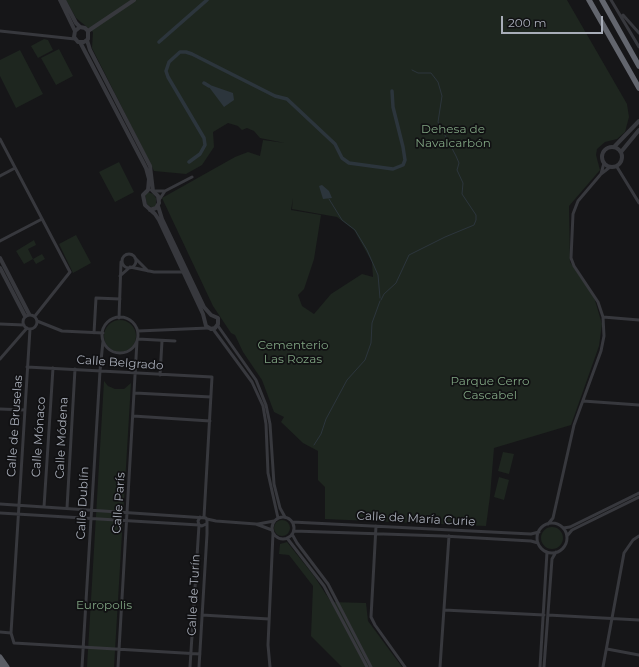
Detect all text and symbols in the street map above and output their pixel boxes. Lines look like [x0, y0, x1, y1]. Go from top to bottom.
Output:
scale bar [503, 8, 605, 34]
text: 200 m [508, 15, 547, 30]
park label: Dehesa de Navalcarbón [415, 122, 491, 150]
park label: Cementerio Las Rozas [258, 338, 328, 366]
street label: Calle Belgrado [76, 353, 164, 373]
park label: Parque Cerro Cascabel [450, 374, 530, 402]
street label: Calle de Bruselas [4, 375, 26, 477]
street label: Calle Mónaco [29, 396, 49, 478]
street label: Calle Módena [53, 397, 71, 479]
street label: Calle Dublín [74, 466, 92, 540]
street label: Calle París [110, 472, 128, 534]
street label: Calle de María Curie [356, 509, 476, 529]
street label: Calle de Turín [185, 554, 203, 636]
park label: Europolis [76, 598, 132, 612]

